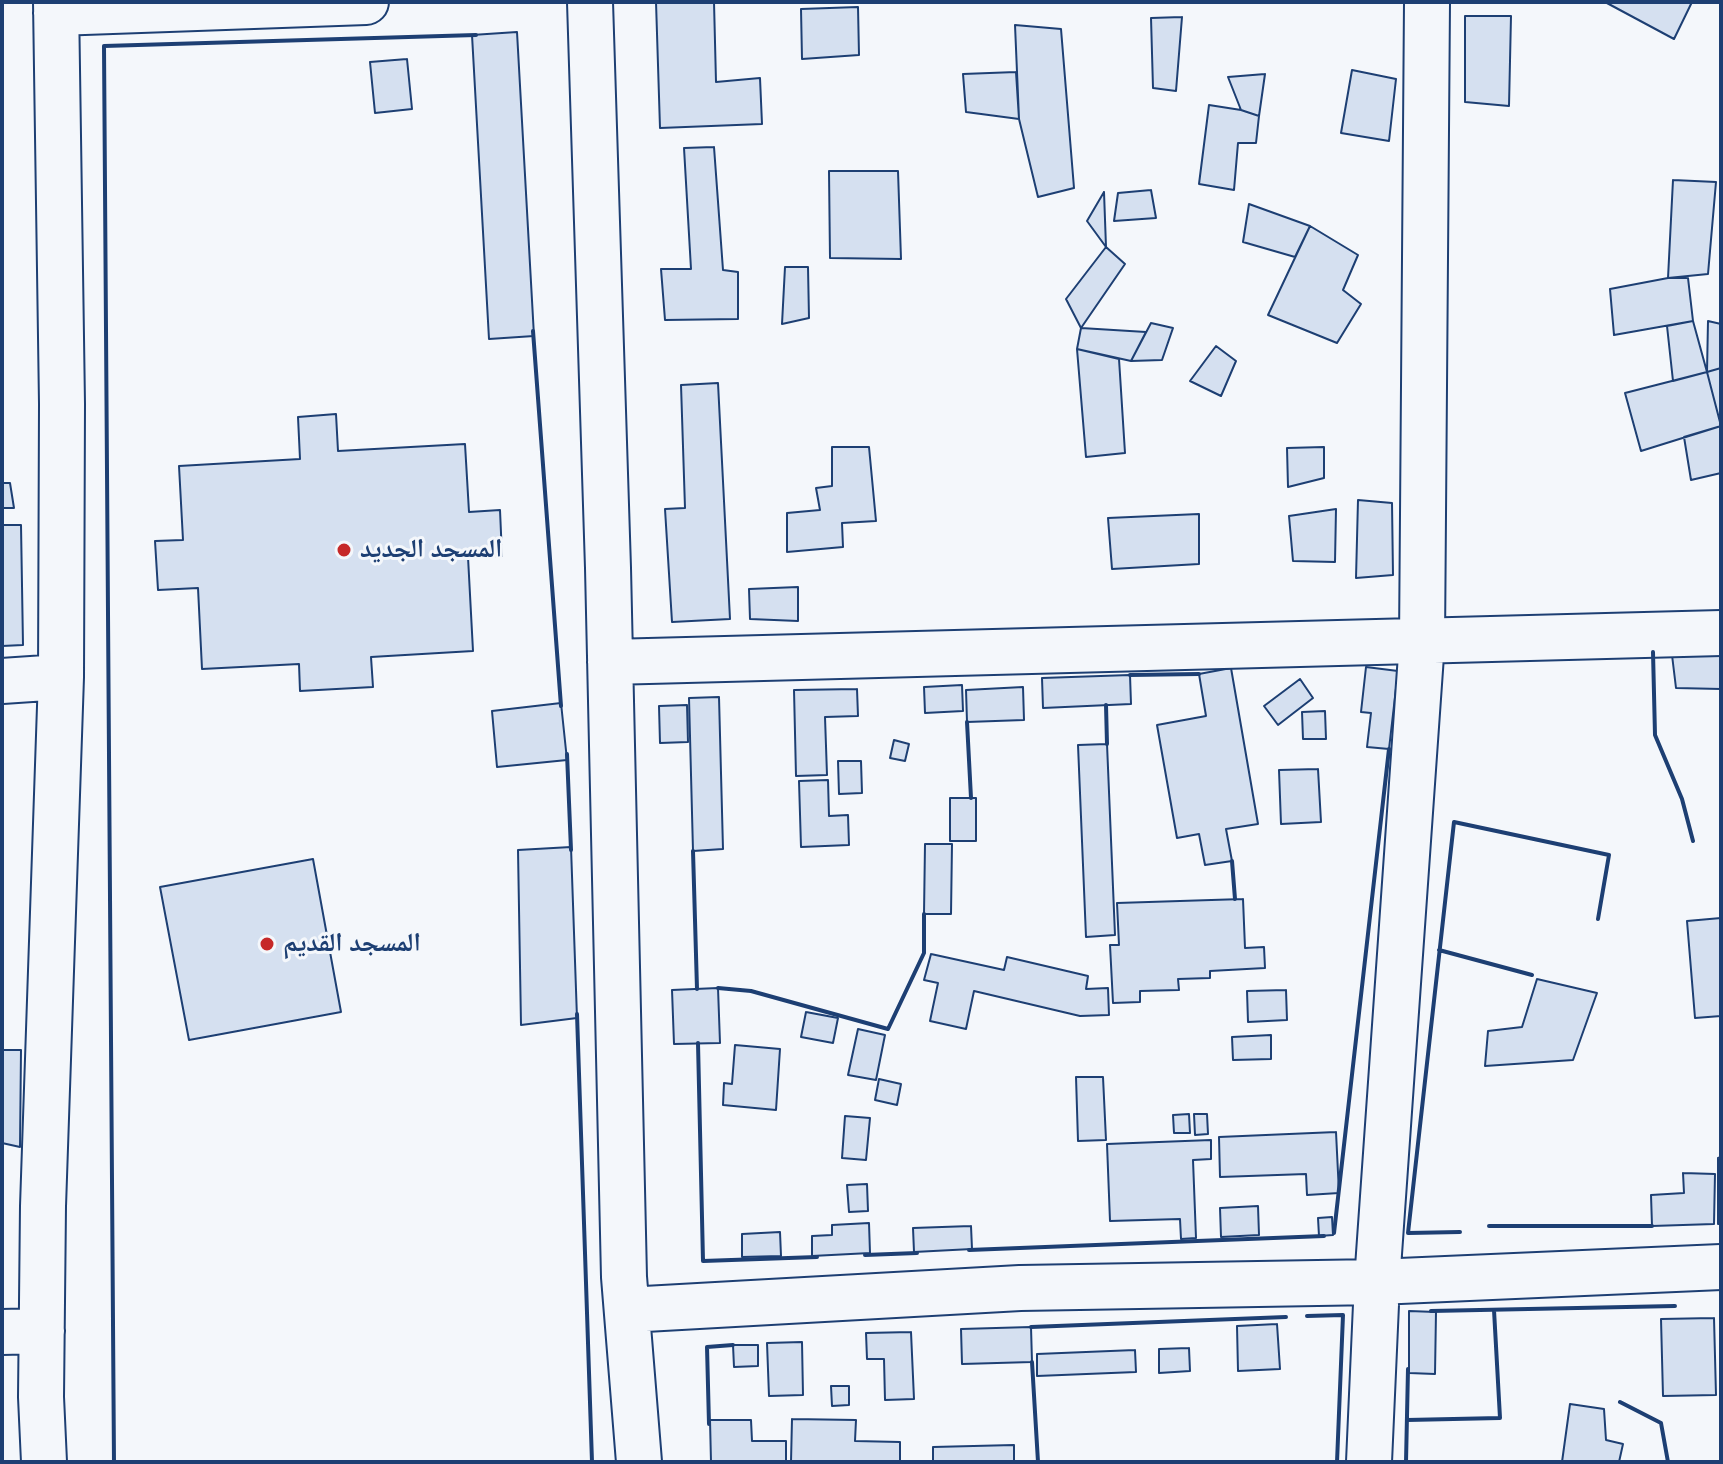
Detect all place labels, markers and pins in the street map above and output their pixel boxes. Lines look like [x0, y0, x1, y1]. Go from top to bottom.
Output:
place label: المسجد الجديد [360, 534, 502, 566]
marker: المسجد الجديد [335, 541, 353, 559]
place label: المسجد القديم [283, 928, 421, 960]
marker: المسجد القديم [258, 935, 276, 953]

